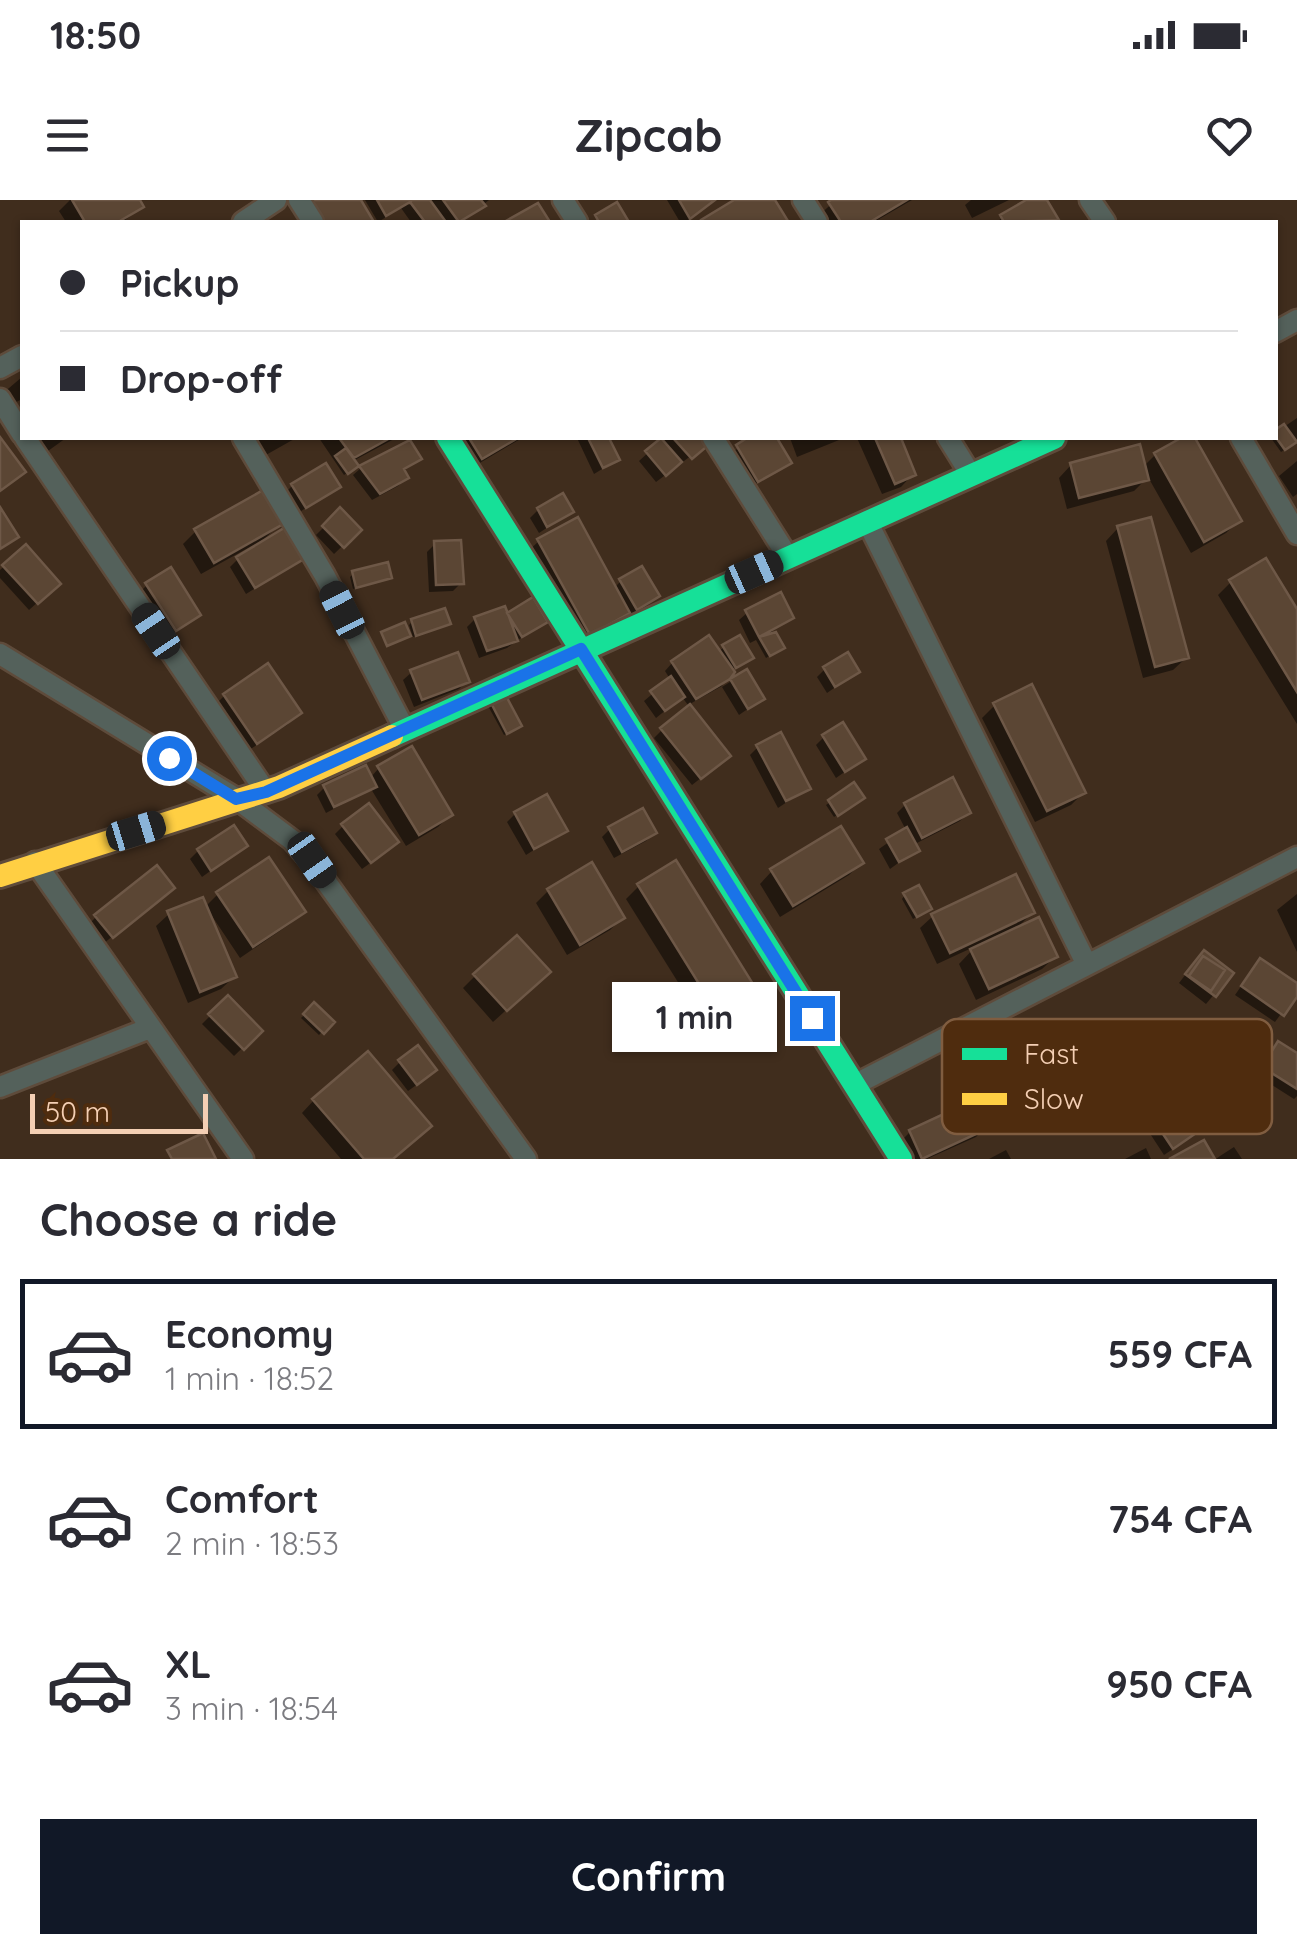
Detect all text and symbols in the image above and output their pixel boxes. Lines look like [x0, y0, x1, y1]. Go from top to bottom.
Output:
text: 18:50 [50, 11, 141, 59]
text: Zipcab [575, 107, 722, 163]
icon: menu [40, 108, 95, 163]
icon: heart [1202, 108, 1257, 163]
text: Pickup [120, 259, 239, 307]
text: Drop-off [120, 355, 282, 403]
car [720, 546, 788, 598]
car [315, 576, 369, 644]
car [127, 598, 185, 664]
route start [147, 736, 192, 781]
car [103, 808, 169, 854]
car [283, 827, 341, 893]
callout: 1 min [612, 983, 777, 1053]
route end [790, 996, 835, 1041]
text: 1 min [656, 997, 733, 1037]
legend [942, 1019, 1272, 1134]
text: Fast [1024, 1036, 1079, 1071]
text: Slow [1024, 1081, 1084, 1116]
scale bar [30, 1089, 208, 1134]
text: 50 m [45, 1094, 110, 1129]
text: Choose a ride [40, 1191, 337, 1247]
icon: car [45, 1309, 135, 1399]
text: Economy [165, 1310, 334, 1358]
text: 559 CFA [1108, 1330, 1252, 1378]
text: 1 min · 18:52 [165, 1358, 334, 1398]
icon: car [45, 1474, 135, 1564]
text: Comfort [165, 1475, 319, 1523]
text: 754 CFA [1108, 1495, 1252, 1543]
text: 2 min · 18:53 [165, 1523, 339, 1563]
icon: car [45, 1639, 135, 1729]
text: XL [165, 1640, 211, 1688]
text: 950 CFA [1106, 1660, 1252, 1708]
text: 3 min · 18:54 [165, 1688, 338, 1728]
button: Confirm [40, 1819, 1257, 1934]

